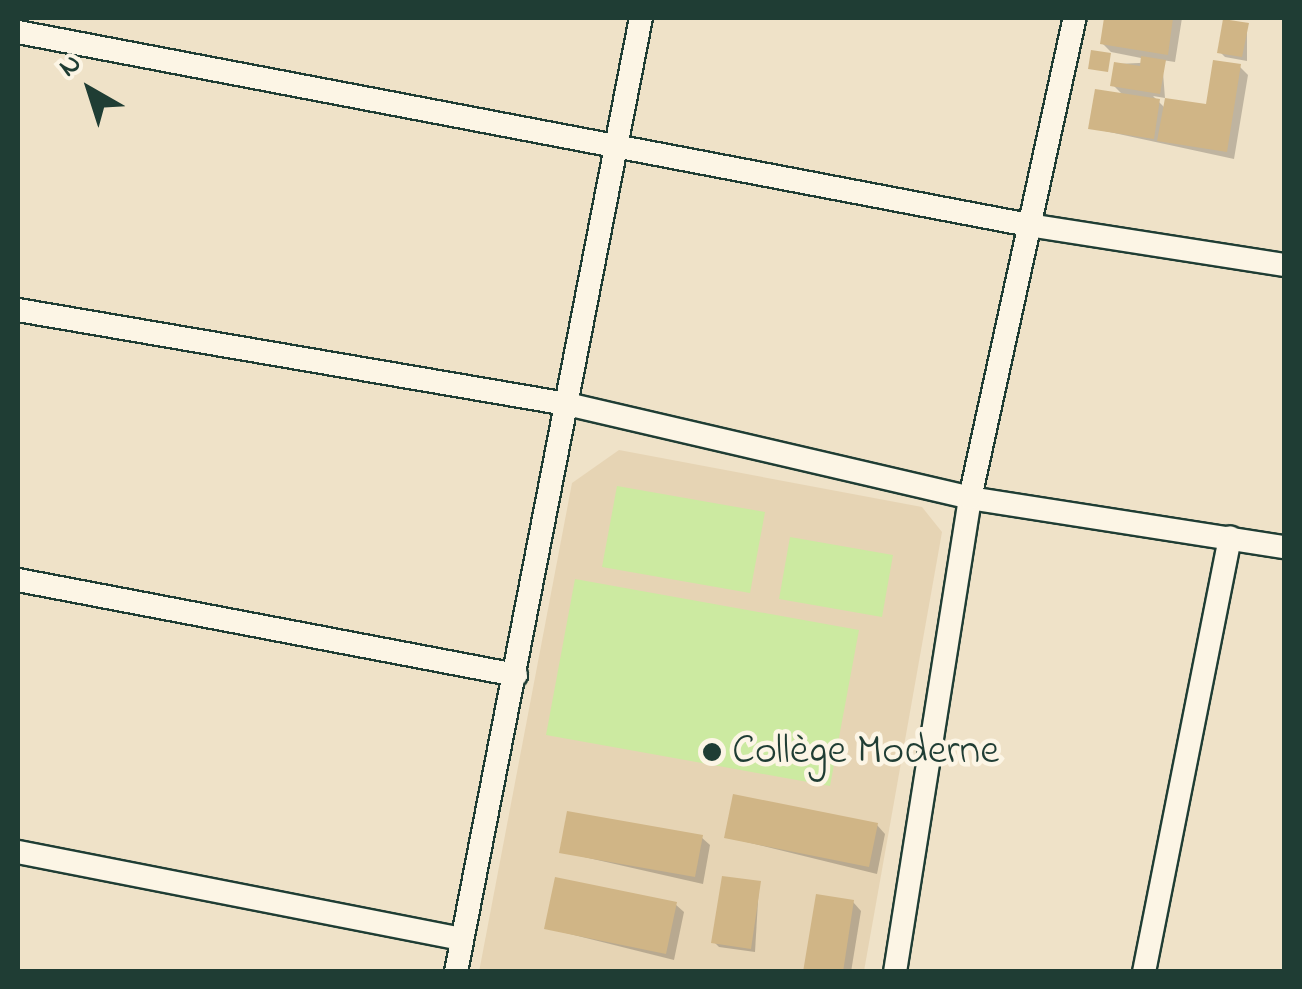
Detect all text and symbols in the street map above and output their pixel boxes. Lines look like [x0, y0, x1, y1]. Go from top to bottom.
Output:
north arrow [40, 40, 140, 140]
text: N [51, 44, 91, 88]
place label: Collège Moderne [732, 727, 999, 777]
marker: Collège Moderne [701, 741, 723, 763]

